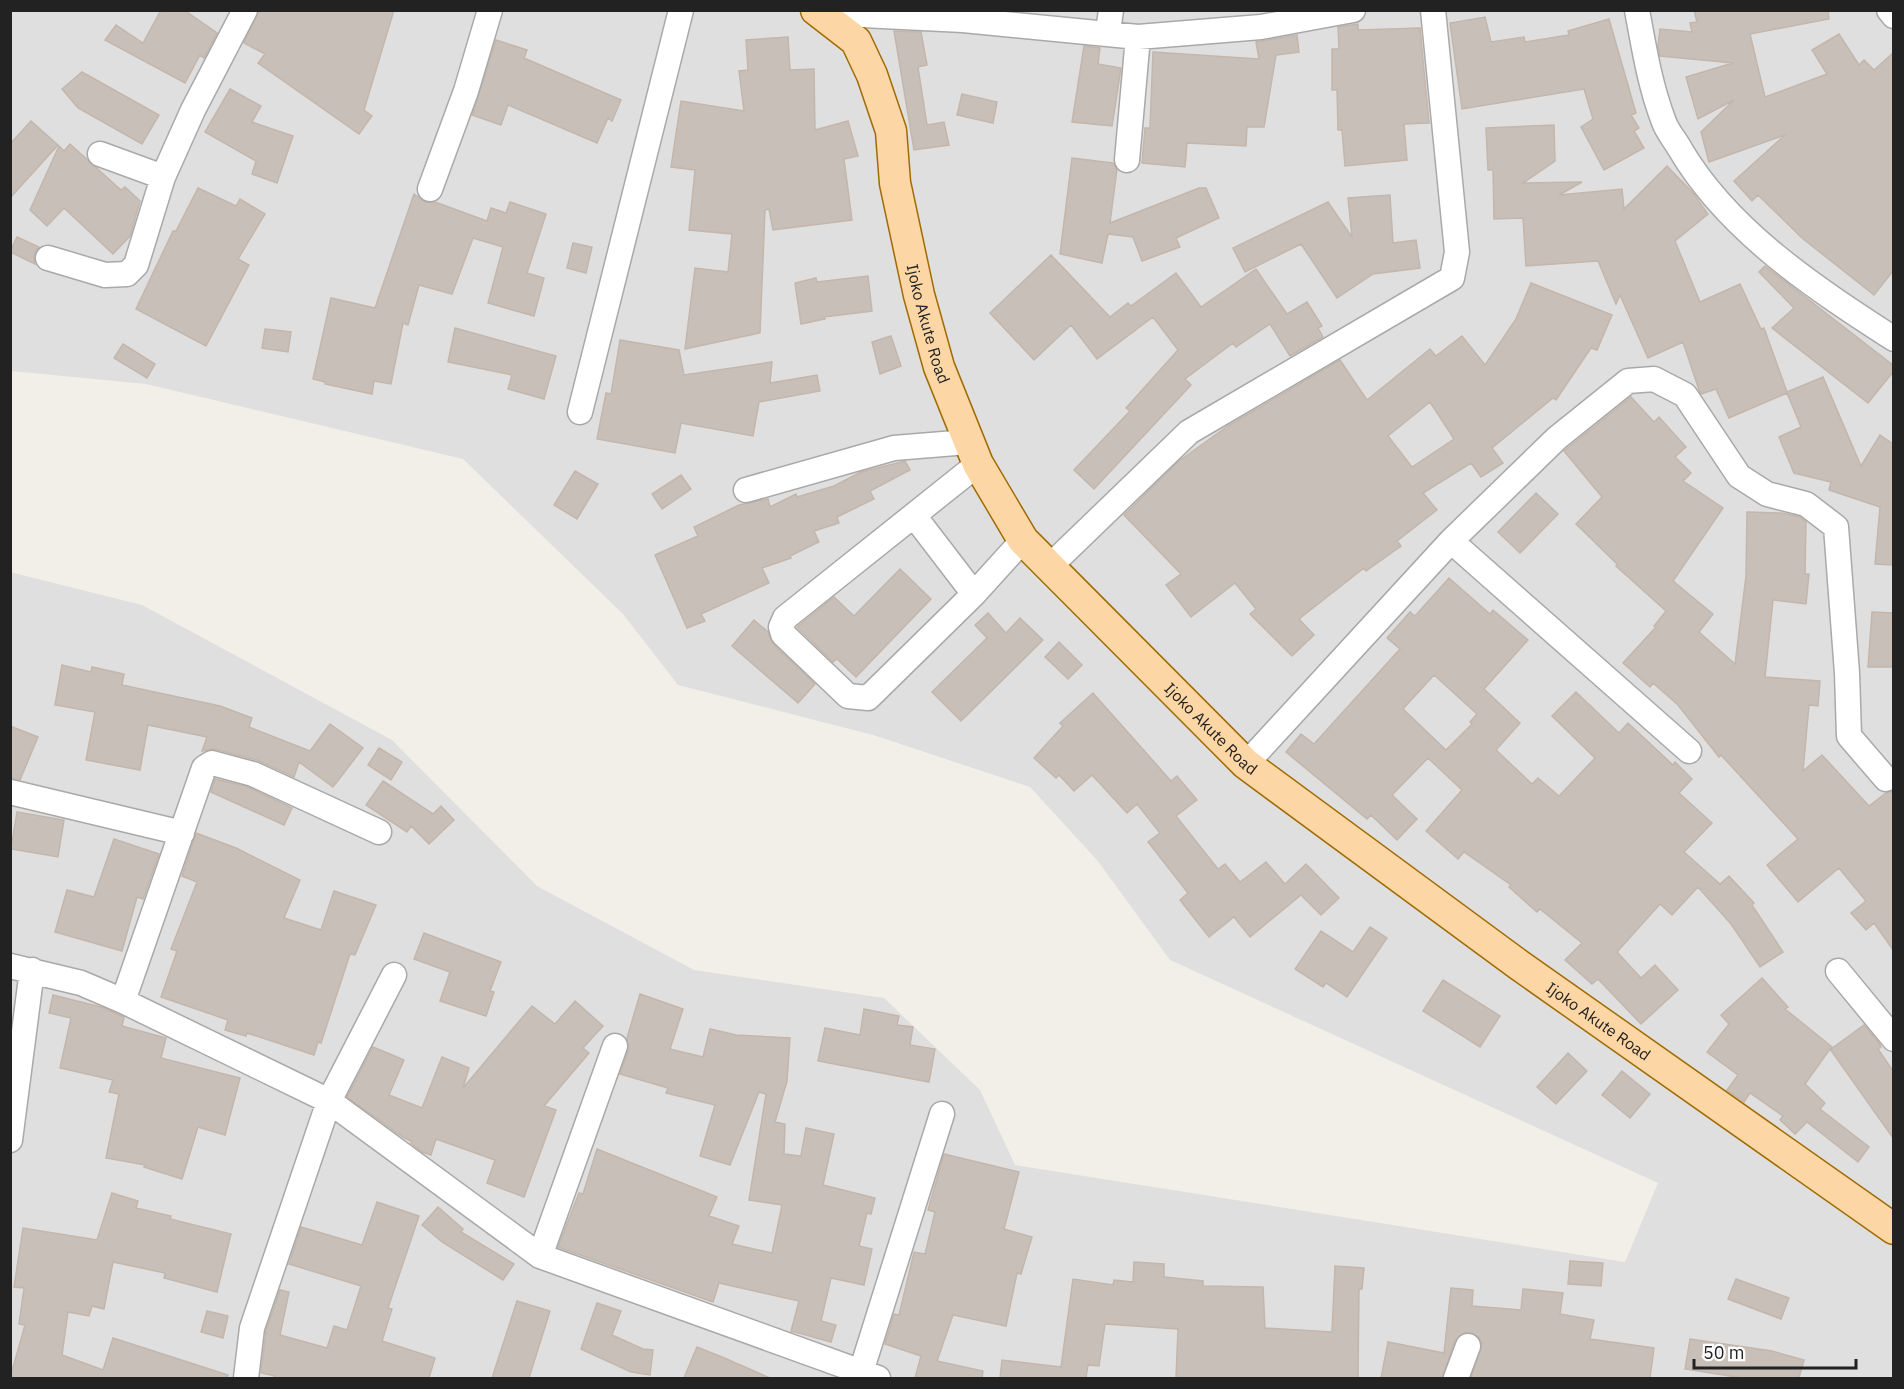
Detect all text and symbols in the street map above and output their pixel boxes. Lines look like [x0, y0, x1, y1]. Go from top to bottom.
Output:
street label: Ijoko Akute Road [903, 262, 955, 386]
street label: Ijoko Akute Road [1161, 678, 1261, 779]
street label: Ijoko Akute Road [1543, 977, 1655, 1065]
scale bar [1694, 1332, 1856, 1370]
text: 50 m [1703, 1341, 1745, 1364]

